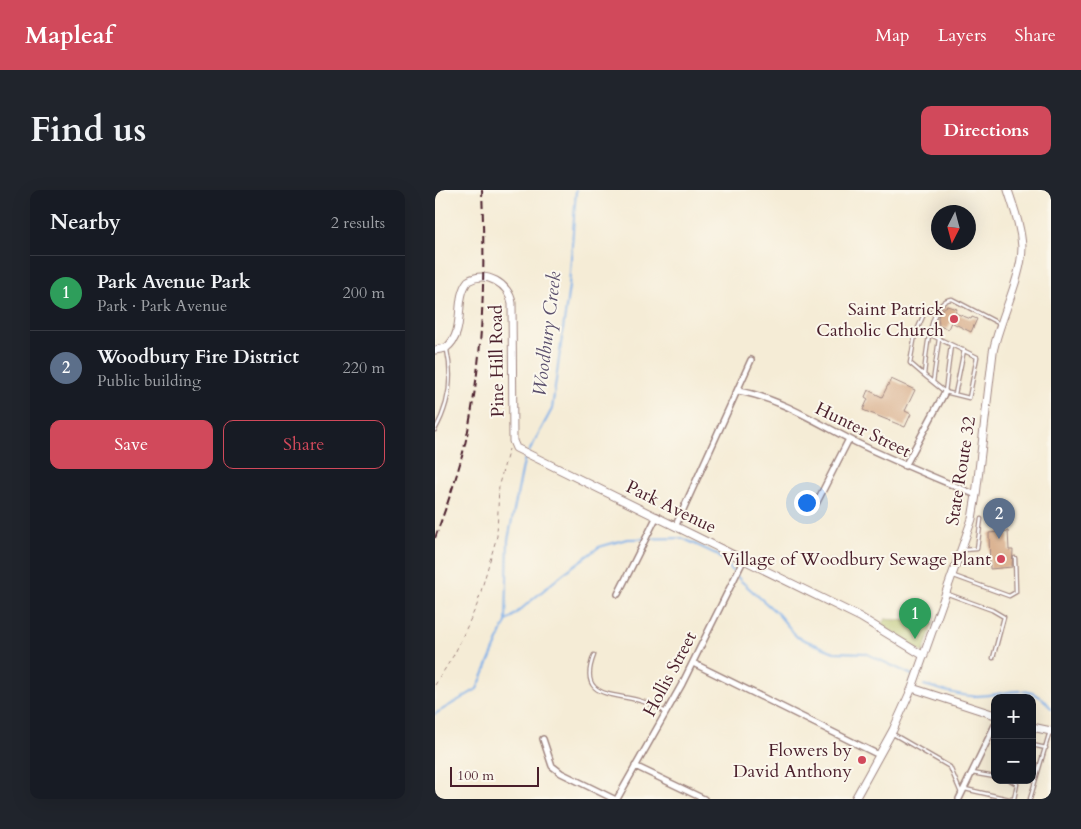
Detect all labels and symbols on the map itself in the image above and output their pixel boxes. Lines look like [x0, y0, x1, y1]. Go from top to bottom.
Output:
north arrow [931, 205, 976, 250]
water label: Woodbury Creek [526, 270, 568, 398]
place label: Saint Patrick Catholic Church [816, 297, 944, 343]
street label: Pine Hill Road [484, 304, 510, 418]
marker: Saint Patrick Catholic Church [948, 313, 960, 325]
street label: Hunter Street [811, 396, 915, 464]
street label: State Route 32 [940, 415, 982, 527]
street label: Park Avenue [622, 474, 720, 540]
your location [794, 490, 820, 516]
pin: 2 [983, 498, 1015, 539]
place label: Village of Woodbury Sewage Plant [722, 547, 991, 572]
marker: Village of Woodbury Sewage Plant [995, 553, 1007, 565]
pin: 1 [899, 598, 931, 639]
street label: Hollis Street [637, 627, 703, 721]
place label: Flowers by David Anthony [733, 738, 852, 784]
marker: Flowers by David Anthony [856, 754, 868, 766]
scale bar [450, 764, 539, 787]

